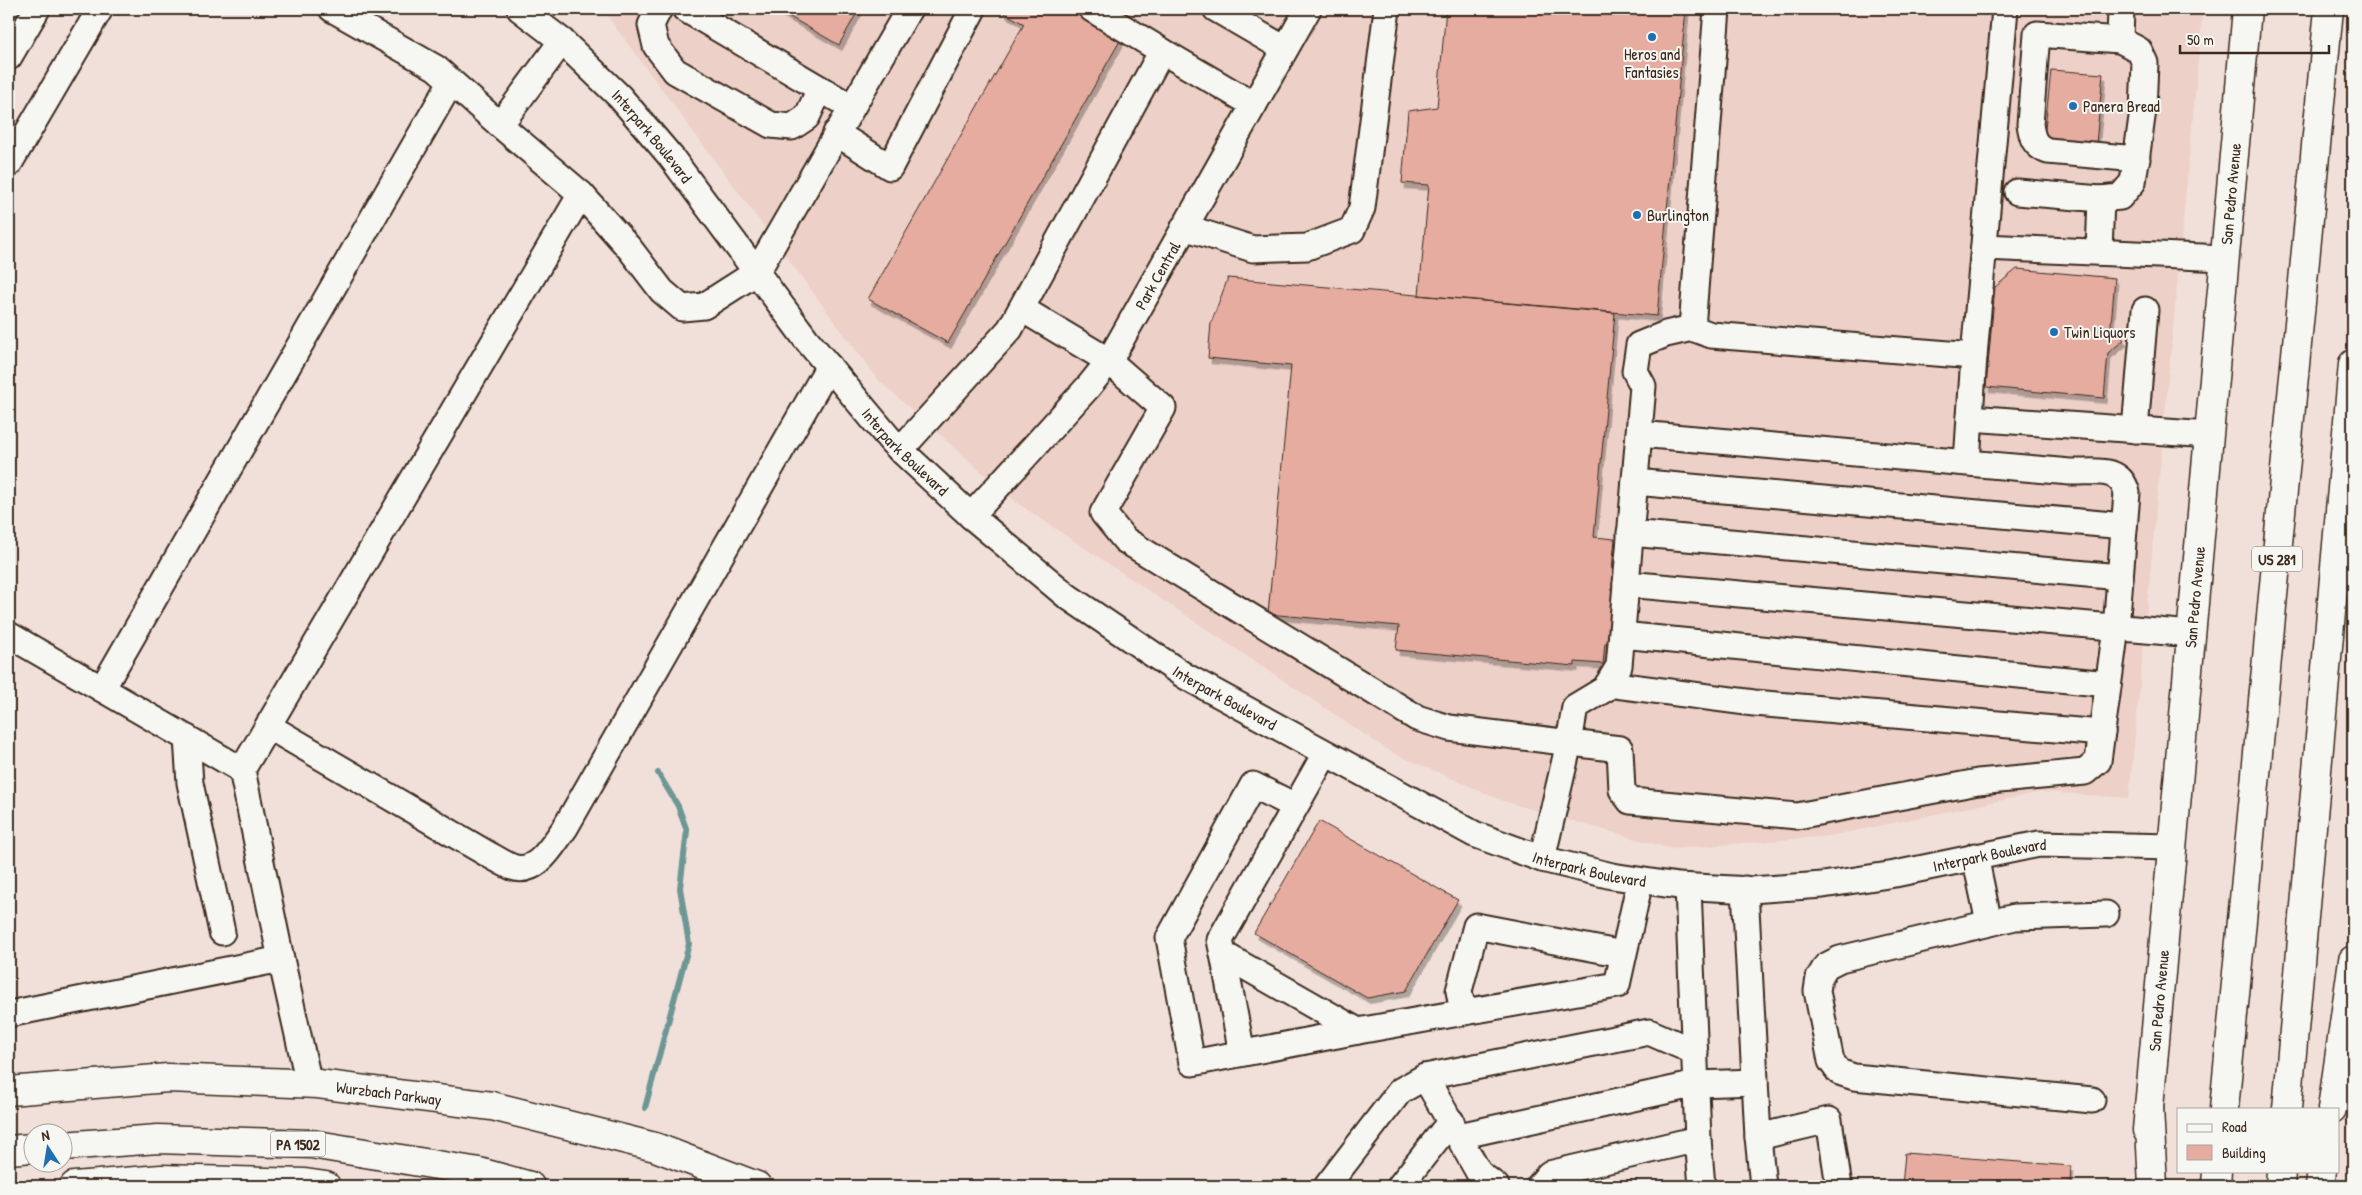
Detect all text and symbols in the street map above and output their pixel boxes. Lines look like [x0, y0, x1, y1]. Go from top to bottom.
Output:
scale bar [2180, 22, 2328, 54]
text: 50 m [2187, 29, 2214, 50]
marker: Heros and Fantasies [1646, 31, 1658, 43]
place label: Heros and Fantasies [1624, 43, 1680, 83]
street label: Interpark Boulevard [607, 84, 697, 187]
place label: Panera Bread [2083, 95, 2160, 117]
marker: Panera Bread [2067, 100, 2079, 112]
street label: San Pedro Avenue [2215, 141, 2246, 245]
place label: Burlington [1647, 204, 1709, 226]
marker: Burlington [1631, 209, 1643, 221]
street label: Park Central [1129, 237, 1186, 313]
place label: Twin Liquors [2064, 321, 2136, 343]
marker: Twin Liquors [2048, 326, 2060, 338]
street label: Interpark Boulevard [857, 403, 953, 500]
street label: San Pedro Avenue [2179, 545, 2210, 649]
road number: US 281 [2252, 546, 2302, 572]
street label: Interpark Boulevard [1169, 660, 1281, 735]
street label: Interpark Boulevard [1931, 833, 2046, 877]
street label: Interpark Boulevard [1530, 845, 1647, 892]
street label: San Pedro Avenue [2143, 948, 2174, 1052]
street label: Wurzbach Parkway [335, 1075, 443, 1111]
legend [2177, 1108, 2340, 1172]
text: Road [2222, 1116, 2247, 1137]
north arrow [22, 1122, 72, 1172]
text: N [40, 1125, 51, 1145]
road number: PA 1502 [270, 1132, 326, 1156]
text: Building [2222, 1142, 2266, 1163]

